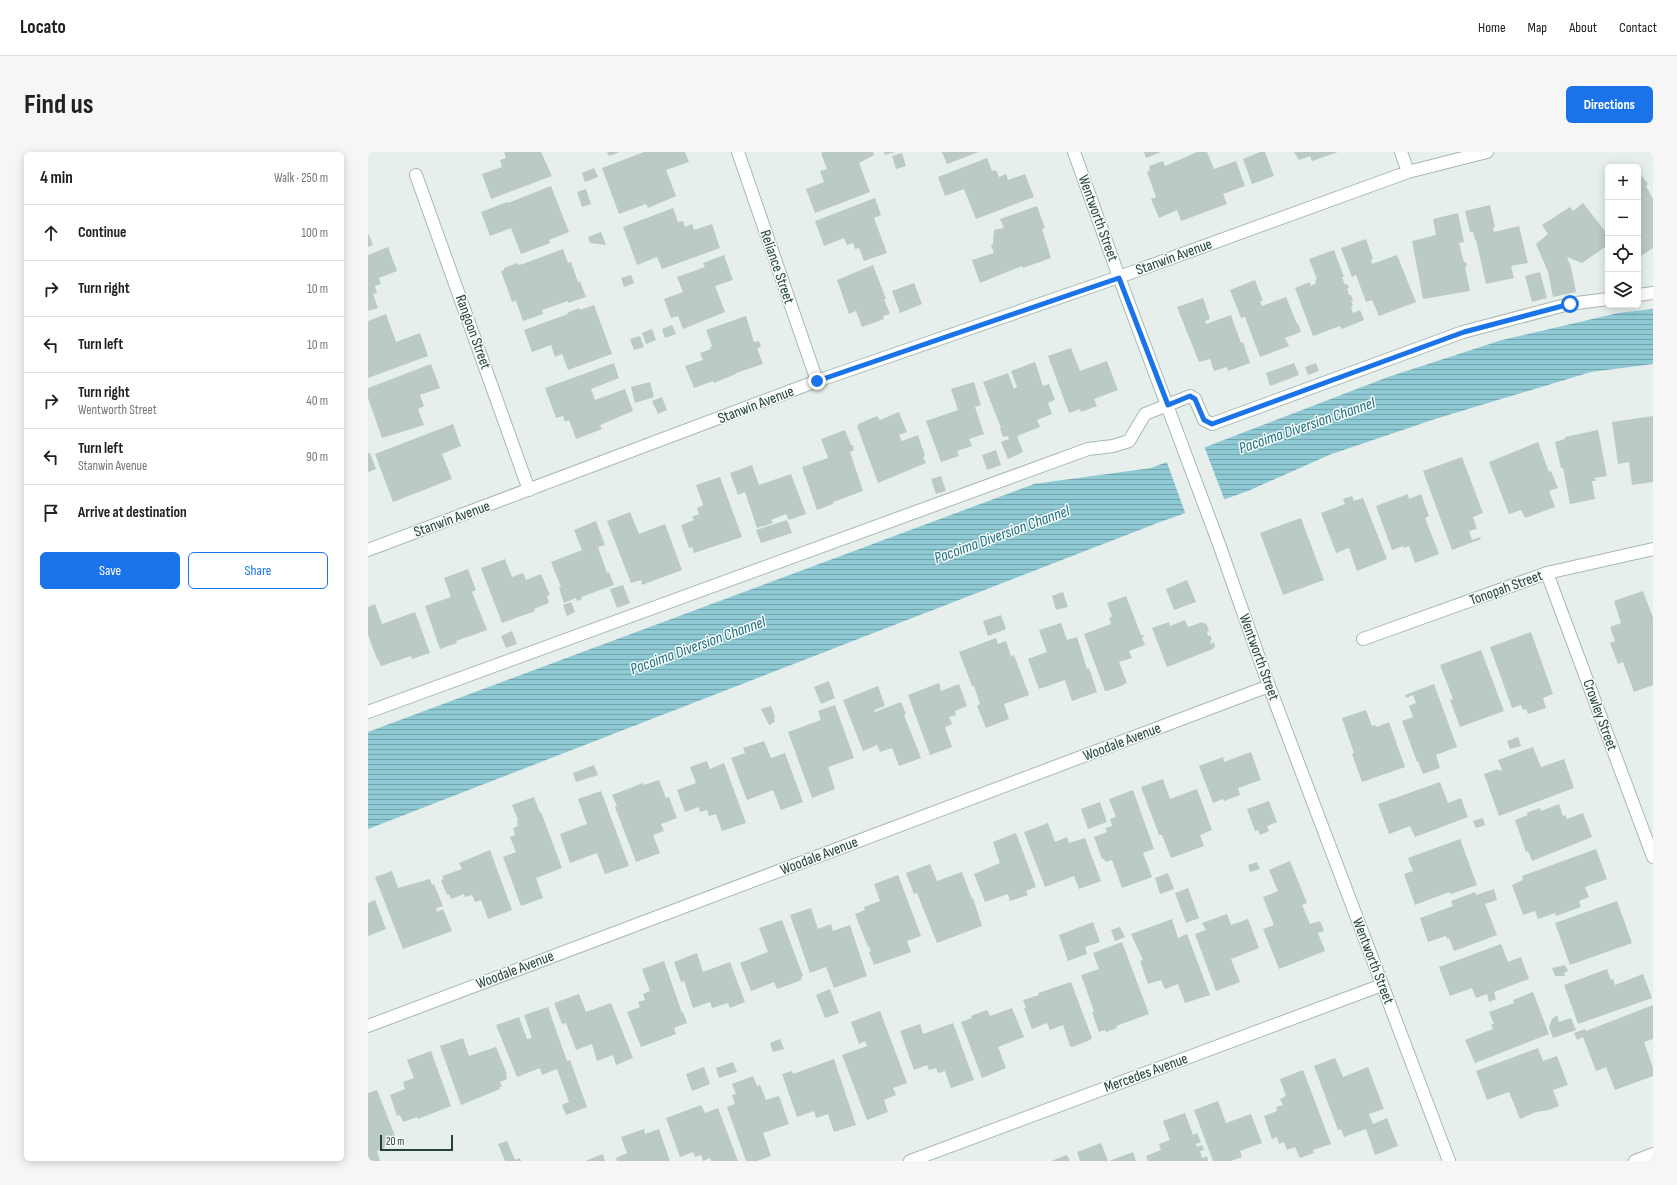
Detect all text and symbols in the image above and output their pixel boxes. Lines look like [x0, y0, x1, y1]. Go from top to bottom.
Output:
text: Locato [20, 16, 66, 39]
text: Home [1478, 19, 1506, 36]
text: Map [1528, 19, 1547, 36]
text: About [1569, 19, 1597, 36]
text: Contact [1619, 19, 1657, 36]
button: Directions [1566, 86, 1653, 123]
text: Find us [24, 88, 93, 121]
map controls [1605, 164, 1641, 308]
button: + [1605, 164, 1641, 200]
text: 4 min [40, 168, 73, 188]
text: Walk · 250 m [274, 170, 328, 186]
street label: Wentworth Street [1074, 172, 1123, 264]
button: − [1605, 200, 1641, 236]
icon: ahead [40, 222, 62, 244]
text: Continue [78, 223, 127, 242]
text: 100 m [301, 225, 328, 241]
street label: Reliance Street [756, 228, 799, 307]
street label: Stanwin Avenue [1133, 234, 1215, 280]
button: locate [1605, 236, 1641, 272]
button: layers [1605, 272, 1641, 308]
icon: right [40, 278, 62, 300]
text: Turn right [78, 279, 130, 298]
text: 10 m [307, 281, 328, 297]
street label: Rangoon Street [451, 292, 495, 372]
route start [1561, 295, 1579, 313]
icon: left [40, 334, 62, 356]
text: Turn left [78, 335, 123, 354]
text: 10 m [307, 337, 328, 353]
route end [808, 372, 826, 390]
street label: Stanwin Avenue [715, 382, 797, 428]
text: Turn right [78, 383, 130, 402]
icon: right [40, 390, 62, 412]
text: 40 m [306, 393, 328, 409]
water label: Pacoima Diversion Channel [1236, 393, 1379, 458]
text: Wentworth Street [78, 402, 157, 418]
text: Turn left [78, 439, 123, 458]
icon: left [40, 446, 62, 468]
text: 90 m [306, 449, 328, 465]
text: Stanwin Avenue [78, 458, 147, 474]
street label: Stanwin Avenue [411, 496, 493, 542]
water label: Pacoima Diversion Channel [932, 501, 1073, 568]
icon: arrive [40, 502, 62, 524]
text: Arrive at destination [78, 503, 187, 522]
button: Save [40, 552, 180, 589]
button: Share [188, 552, 328, 589]
street label: Tonopah Street [1467, 566, 1546, 610]
street label: Wentworth Street [1235, 611, 1284, 703]
water label: Pacoima Diversion Channel [628, 612, 769, 679]
street label: Crowley Street [1578, 677, 1622, 754]
street label: Woodale Avenue [1080, 718, 1164, 766]
street label: Woodale Avenue [777, 832, 861, 880]
street label: Wentworth Street [1348, 915, 1398, 1007]
street label: Woodale Avenue [473, 946, 557, 994]
street label: Mercedes Avenue [1102, 1049, 1190, 1097]
scale bar [380, 1133, 453, 1152]
text: 20 m [386, 1135, 404, 1148]

